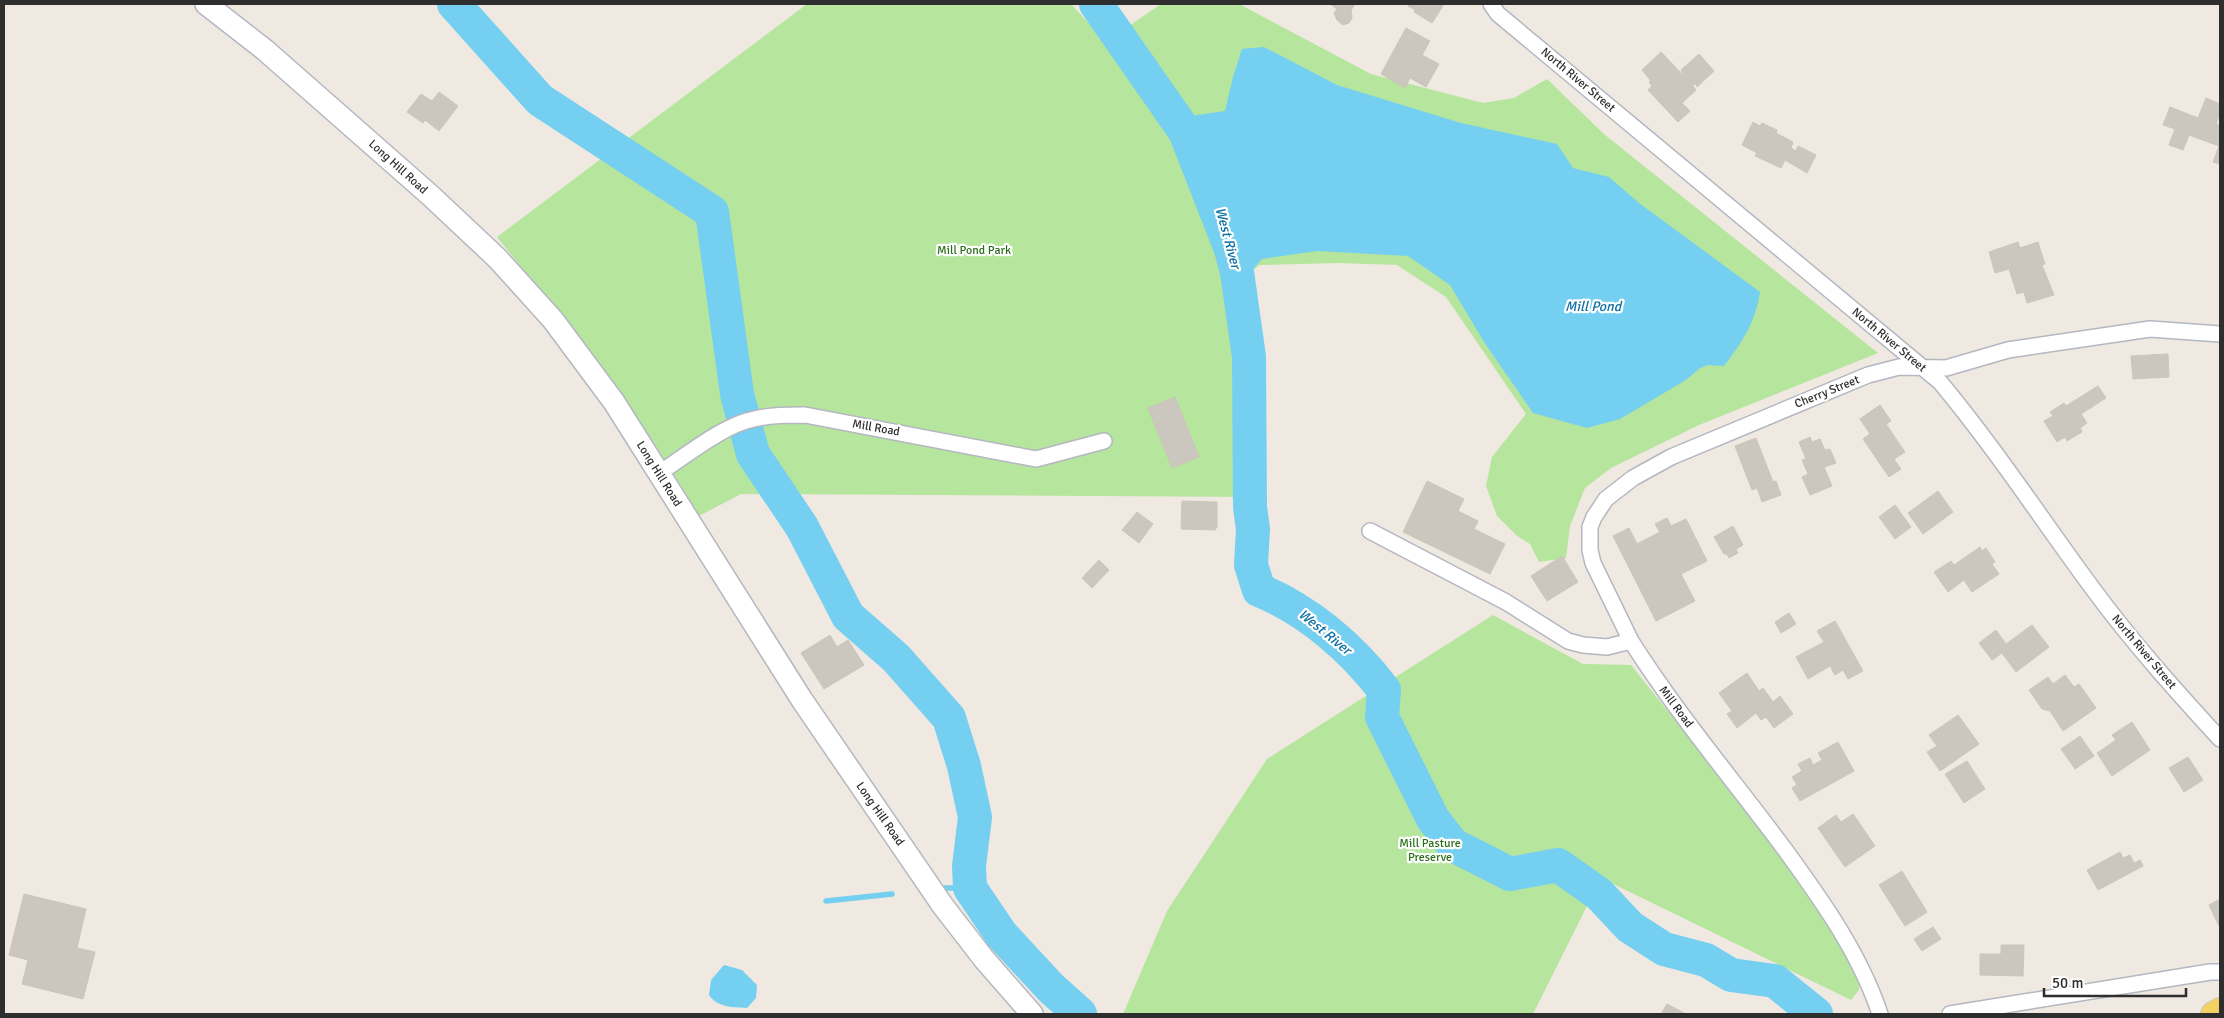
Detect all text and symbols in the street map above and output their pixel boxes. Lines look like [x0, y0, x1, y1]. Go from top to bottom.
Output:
street label: North River Street [1538, 45, 1618, 115]
street label: Long Hill Road [365, 137, 431, 197]
water label: West River [1212, 205, 1245, 272]
park label: Mill Pond Park [937, 243, 1011, 258]
water label: Mill Pond [1565, 298, 1623, 315]
street label: North River Street [1849, 305, 1929, 375]
street label: Cherry Street [1792, 372, 1862, 412]
street label: Mill Road [851, 416, 901, 440]
street label: Long Hill Road [633, 439, 685, 509]
water label: West River [1295, 606, 1356, 660]
street label: North River Street [2109, 612, 2179, 692]
street label: Mill Road [1656, 683, 1696, 731]
street label: Long Hill Road [853, 779, 907, 849]
park label: Mill Pasture Preserve [1399, 836, 1461, 865]
scale bar [2044, 966, 2186, 998]
text: 50 m [2052, 974, 2083, 992]

